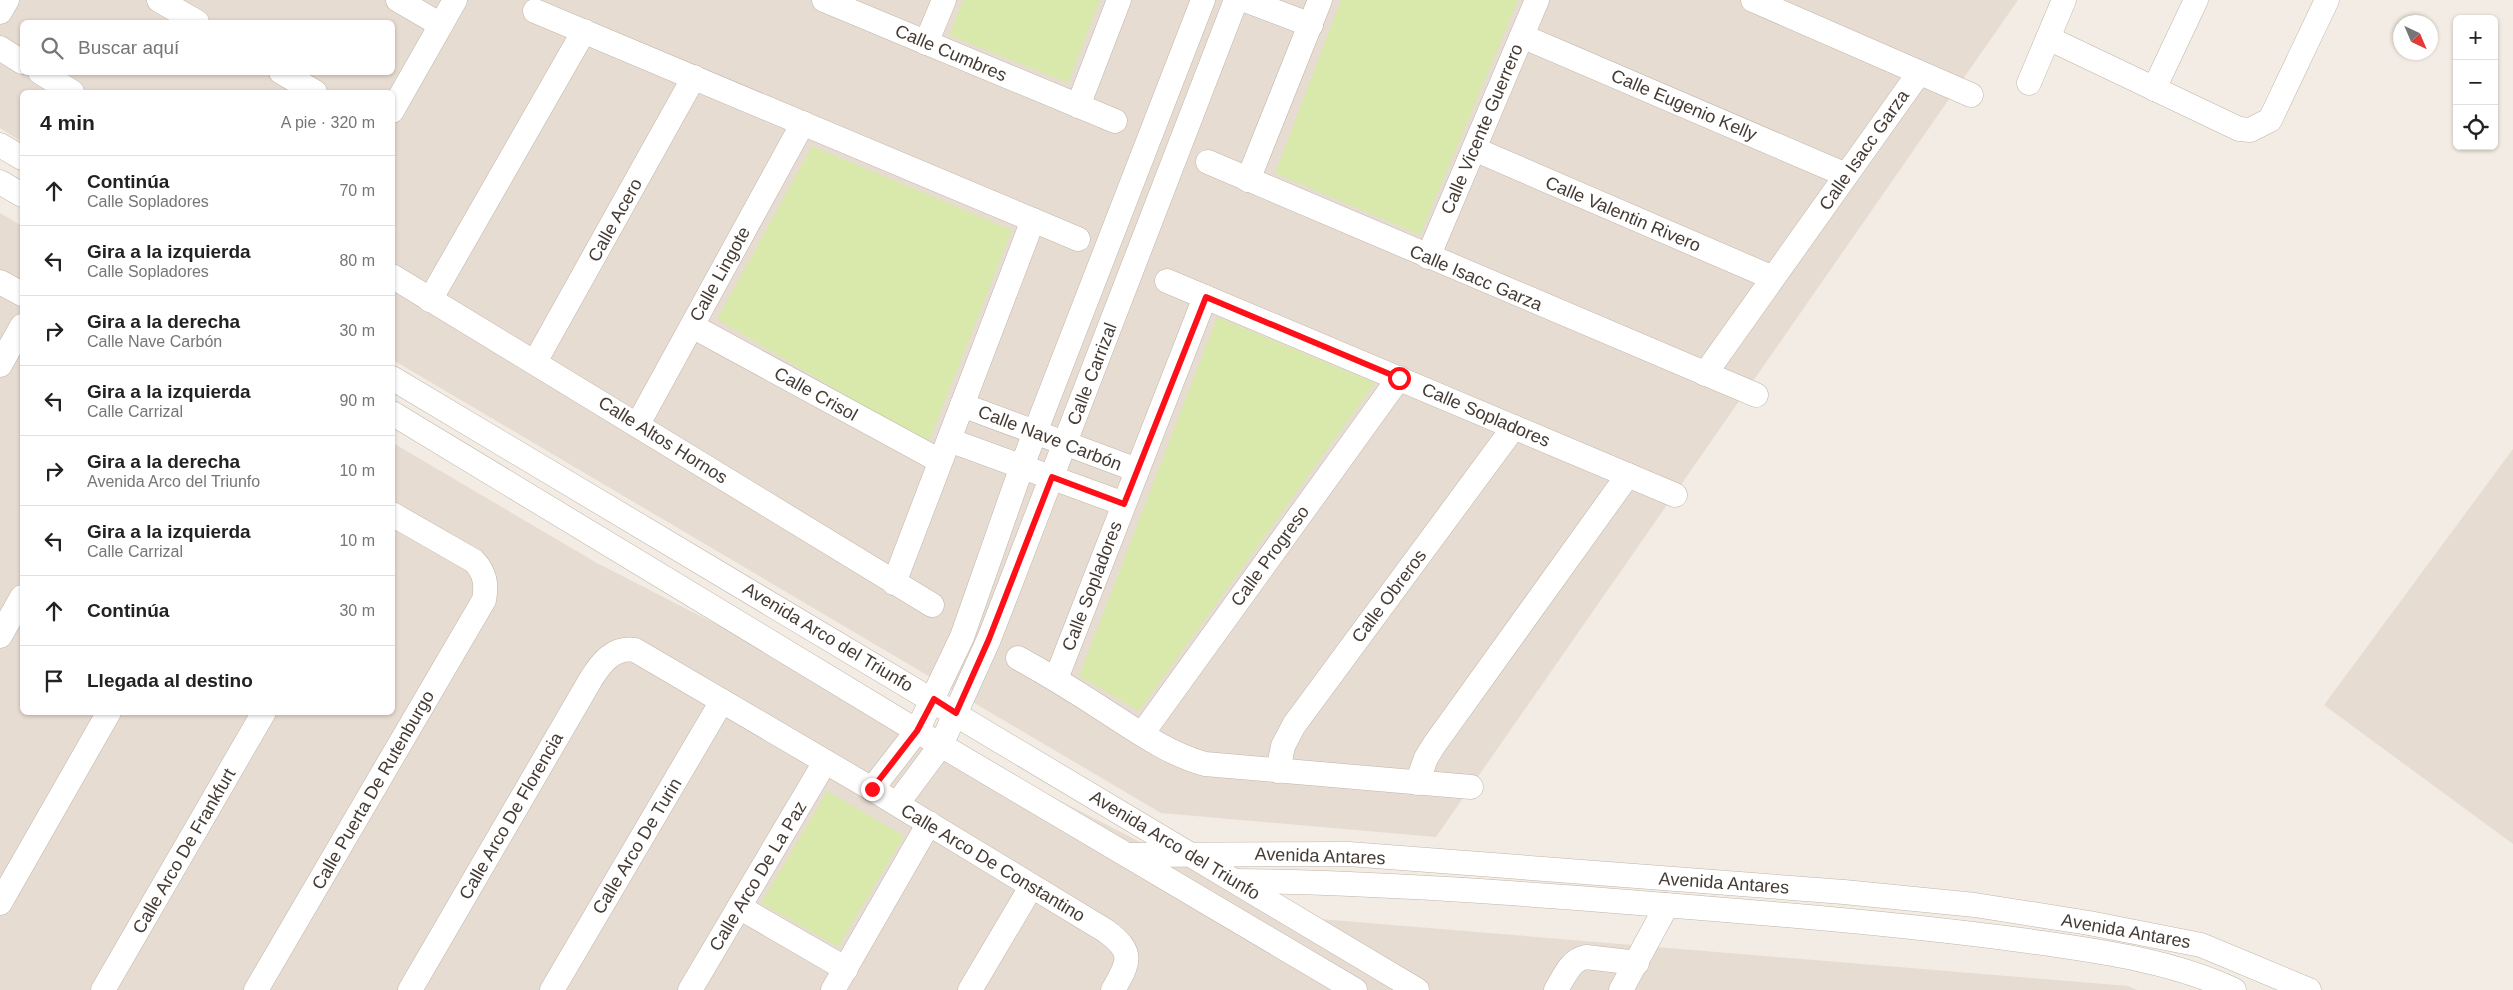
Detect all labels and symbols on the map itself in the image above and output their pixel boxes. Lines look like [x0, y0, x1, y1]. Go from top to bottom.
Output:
north arrow [2393, 15, 2438, 60]
street label: Calle Cumbres [892, 21, 1010, 85]
street label: Calle Vicente Guerrero [1437, 41, 1527, 217]
street label: Calle Eugenio Kelly [1608, 65, 1760, 145]
street label: Calle Isacc Garza [1815, 85, 1913, 214]
street label: Calle Valentin Rivero [1542, 172, 1704, 256]
street label: Calle Acero [584, 175, 646, 265]
street label: Calle Lingote [686, 223, 754, 325]
street label: Calle Isacc Garza [1407, 241, 1546, 315]
street label: Calle Carrizal [1063, 320, 1121, 428]
street label: Calle Crisol [771, 363, 861, 425]
route start [1388, 367, 1411, 390]
street label: Calle Sopladores [1419, 379, 1553, 451]
street label: Calle Altos Hornos [595, 392, 731, 488]
street label: Calle Nave Carbón [975, 401, 1125, 475]
street label: Calle Progreso [1227, 502, 1313, 610]
street label: Calle Sopladores [1058, 518, 1126, 654]
street label: Calle Obreros [1348, 546, 1430, 646]
street label: Avenida Arco del Triunfo [739, 578, 917, 696]
street label: Calle Puerta De Rutenburgo [308, 687, 438, 893]
street label: Calle Arco De Florencia [455, 728, 567, 903]
street label: Calle Arco De Frankfurt [129, 765, 239, 937]
street label: Calle Arco De Turin [588, 774, 686, 918]
route end [861, 778, 884, 801]
street label: Avenida Arco del Triunfo [1086, 786, 1264, 904]
street label: Calle Arco De La Paz [705, 798, 811, 954]
street label: Calle Arco De Constantino [897, 800, 1089, 926]
street label: Avenida Antares [1254, 844, 1386, 868]
street label: Avenida Antares [1658, 868, 1790, 898]
street label: Avenida Antares [2060, 910, 2192, 952]

